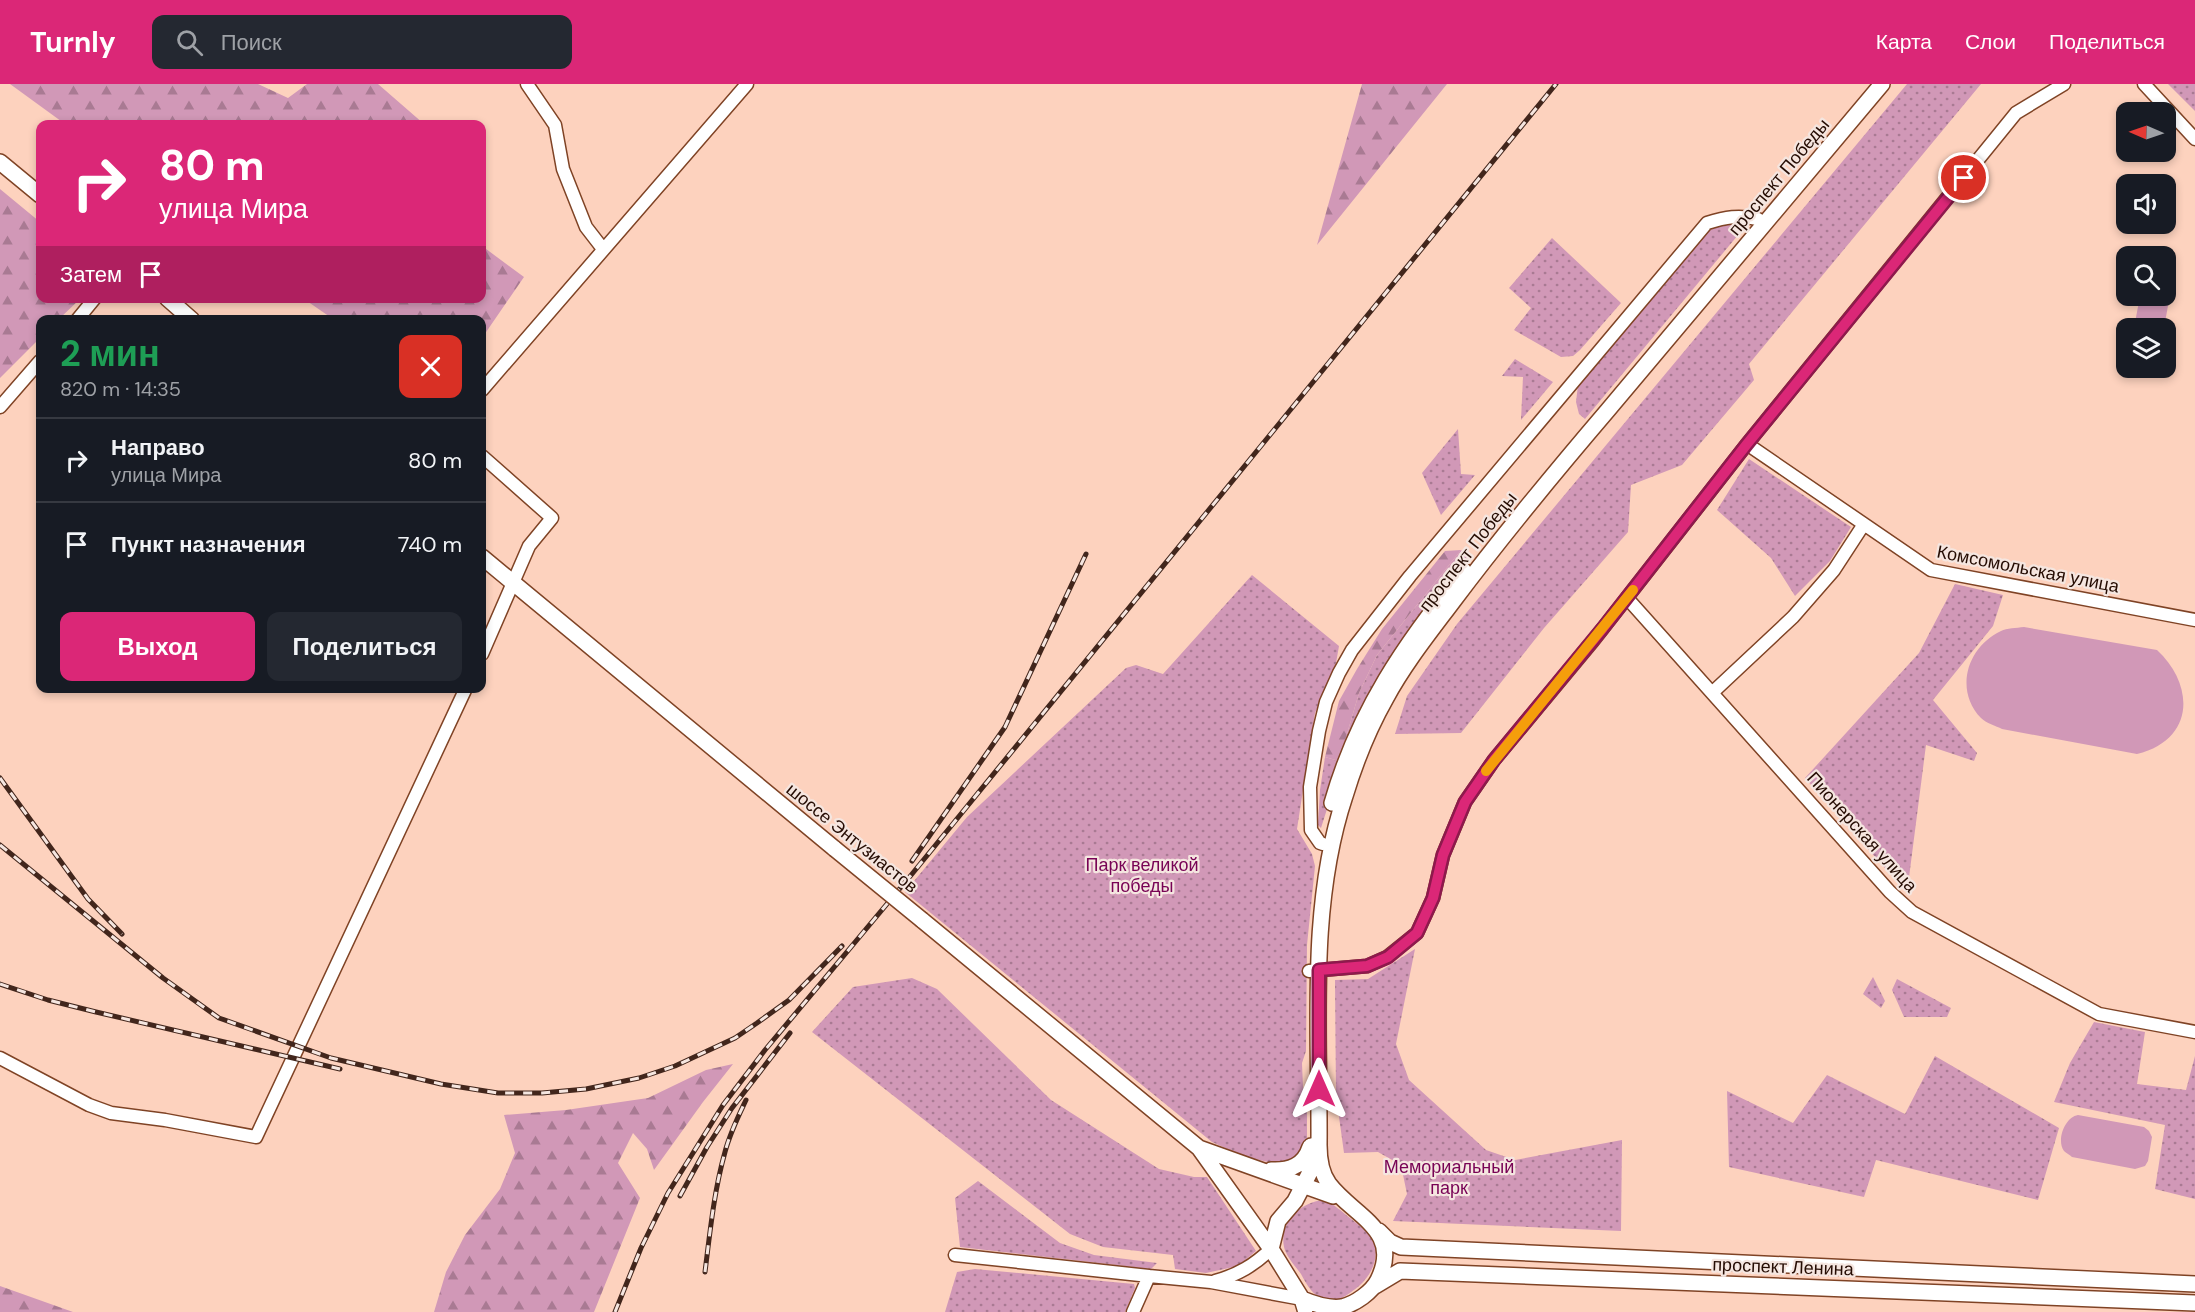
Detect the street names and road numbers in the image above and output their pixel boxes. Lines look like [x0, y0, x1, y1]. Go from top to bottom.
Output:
street label: проспект Победы [1723, 113, 1835, 241]
street label: проспект Победы [1414, 487, 1522, 617]
street label: Комсомольская улица [1935, 540, 2122, 599]
street label: Пионерская улица [1801, 767, 1923, 898]
street label: шоссе Энтузиастов [781, 778, 923, 898]
street label: проспект Ленина [1712, 1253, 1855, 1281]

